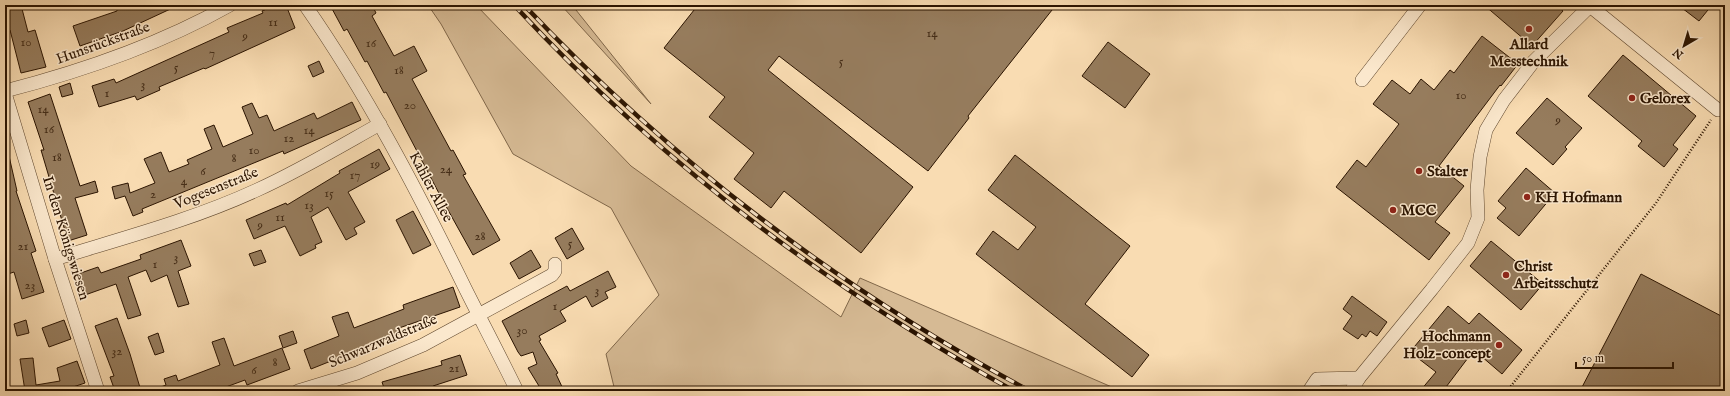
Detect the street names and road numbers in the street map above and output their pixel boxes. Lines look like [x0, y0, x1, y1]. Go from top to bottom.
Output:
street label: Hunsrückstraße [53, 17, 153, 69]
street label: Kahler Allee [405, 149, 458, 226]
street label: Vogesenstraße [170, 162, 261, 214]
street label: In den Königswiesen [38, 174, 94, 302]
street label: Schwarzwaldstraße [326, 310, 440, 372]

